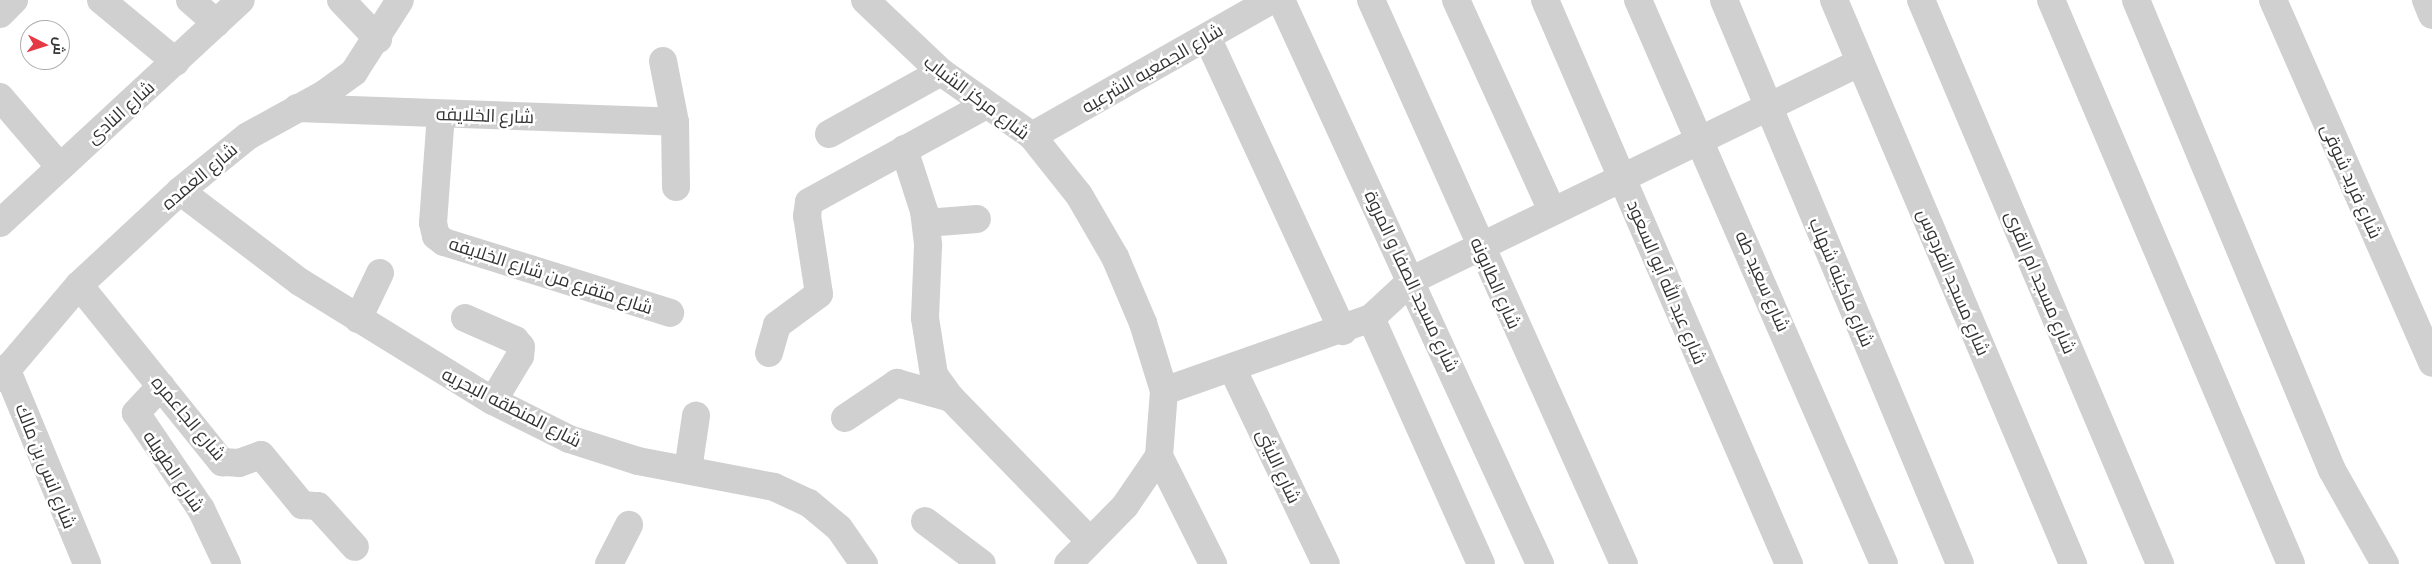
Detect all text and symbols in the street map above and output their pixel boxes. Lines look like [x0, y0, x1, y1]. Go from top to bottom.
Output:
street label: شارع الجمعيه الشرعيه [1078, 19, 1226, 117]
north arrow [20, 20, 70, 70]
text: ش [50, 37, 69, 56]
street label: شارع مركز الشباب [920, 50, 1034, 144]
street label: شارع النادى [82, 76, 158, 148]
street label: شارع الخلايفه [435, 102, 535, 128]
street label: شارع فريد شوقى [2317, 120, 2387, 242]
street label: شارع العمده [157, 138, 241, 214]
street label: شارع مسجد الصفا و المروة [1360, 187, 1464, 375]
street label: شارع عبد الله أبو السعود [1623, 197, 1711, 367]
street label: شارع مسجد الفردوس [1913, 205, 1995, 359]
street label: شارع مسجد ام القرى [2001, 207, 2081, 357]
street label: شارع ماكينه شهاب [1805, 214, 1879, 350]
street label: شارع سعيد طه [1731, 227, 1795, 335]
street label: شارع متفرع من شارع الخلايفه [446, 232, 656, 318]
street label: شارع الطابونه [1466, 234, 1526, 332]
street label: شارع المنطقه البحريه [439, 363, 585, 451]
street label: شارع الجاعمره [147, 371, 231, 465]
street label: شارع انس بن مالك [11, 400, 81, 532]
street label: شارع الليثى [1252, 425, 1306, 507]
street label: شارع الطويله [139, 426, 209, 516]

